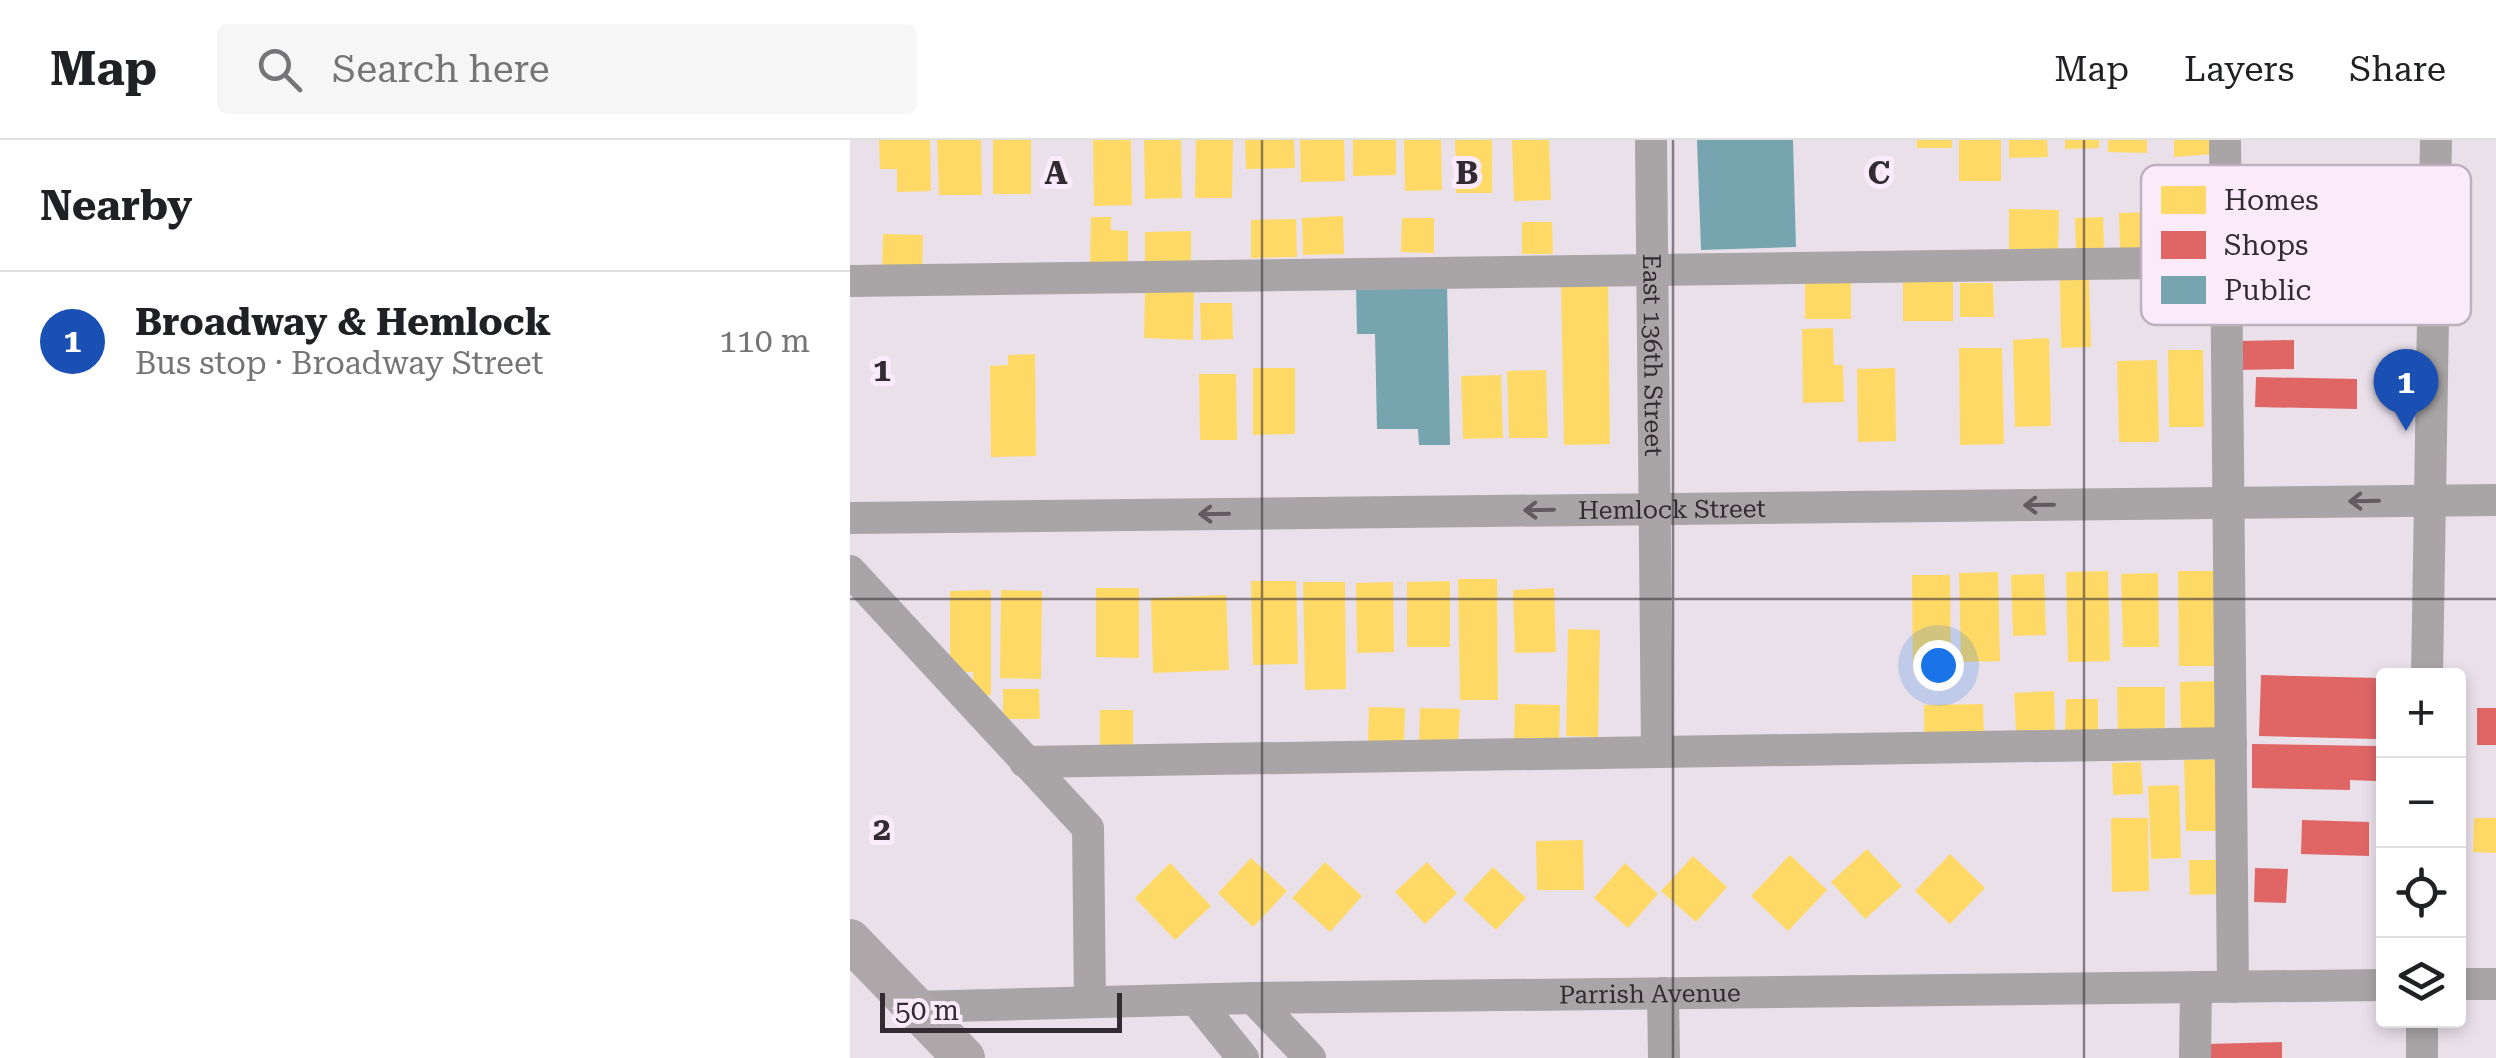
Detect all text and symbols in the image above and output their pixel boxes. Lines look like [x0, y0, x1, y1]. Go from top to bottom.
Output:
search box [217, 24, 917, 114]
text: Map [50, 41, 157, 97]
icon: search [252, 42, 307, 97]
text: Search here [332, 47, 550, 91]
text: Map [2054, 49, 2129, 90]
text: Layers [2184, 49, 2294, 90]
text: Share [2349, 49, 2446, 90]
text: A [1044, 154, 1068, 192]
text: B [1455, 154, 1479, 192]
text: C [1868, 154, 1890, 192]
legend [2141, 165, 2471, 325]
text: Nearby [40, 181, 192, 230]
text: Homes [2224, 184, 2318, 217]
text: Shops [2224, 229, 2308, 262]
street label: East 136th Street [1638, 253, 1669, 457]
text: Public [2224, 274, 2311, 307]
text: Broadway & Hemlock [135, 300, 551, 344]
text: 1 [64, 322, 81, 360]
text: 110 m [719, 322, 810, 360]
text: Bus stop · Broadway Street [135, 344, 543, 382]
pin: 1 [2374, 348, 2438, 431]
text: 1 [873, 351, 891, 389]
one-way arrow [2348, 492, 2380, 511]
street label: Hemlock Street [1578, 493, 1766, 525]
one-way arrow [2023, 496, 2056, 514]
one-way arrow [1523, 501, 1555, 520]
one-way arrow [1198, 504, 1230, 524]
your location [1913, 640, 1964, 691]
map controls [2376, 668, 2466, 1028]
button: + [2376, 668, 2466, 758]
button: − [2376, 758, 2466, 848]
text: 2 [873, 810, 891, 848]
button: locate [2376, 848, 2466, 938]
button: layers [2376, 938, 2466, 1028]
street label: Parrish Avenue [1559, 978, 1741, 1009]
scale bar [880, 988, 1122, 1032]
text: 50 m [895, 994, 959, 1027]

